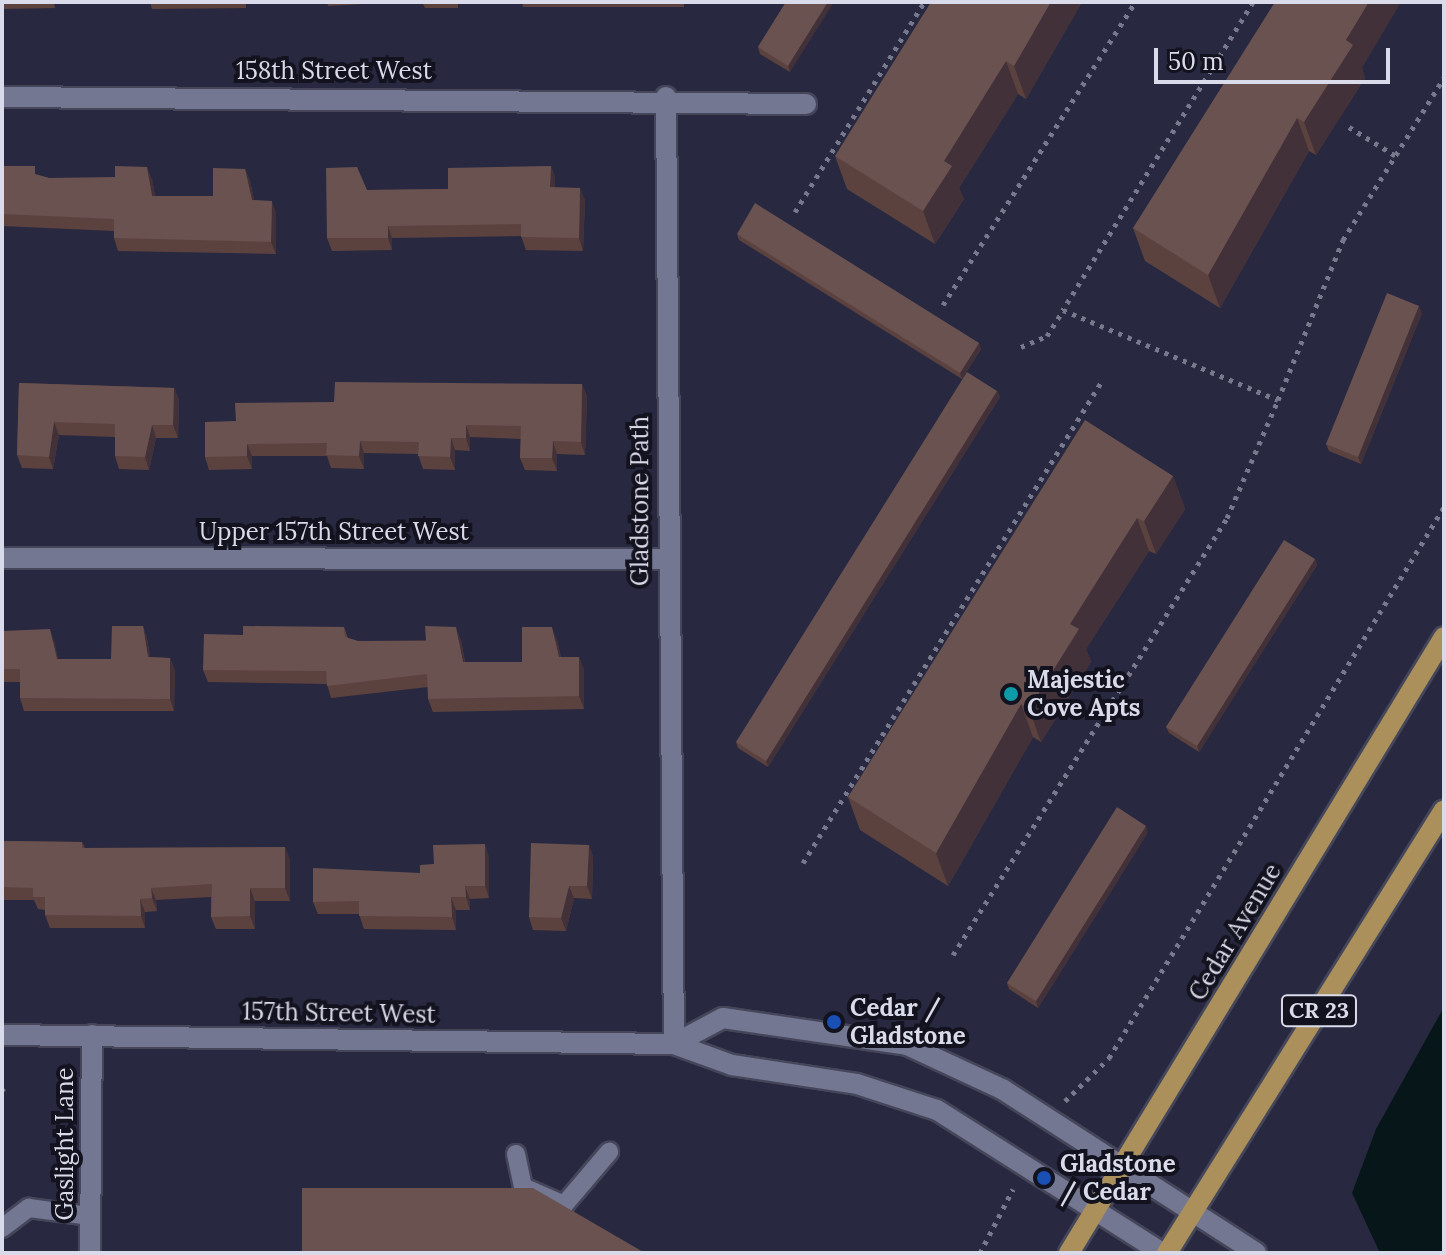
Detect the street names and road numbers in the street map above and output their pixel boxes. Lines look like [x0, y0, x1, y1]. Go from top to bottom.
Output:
street label: 158th Street West [236, 57, 432, 85]
street label: Gladstone Path [626, 416, 654, 586]
street label: Upper 157th Street West [199, 518, 469, 546]
street label: Cedar Avenue [1183, 858, 1287, 1006]
road number: CR 23 [1279, 993, 1359, 1029]
street label: 157th Street West [242, 997, 436, 1029]
street label: Gaslight Lane [51, 1068, 79, 1220]

